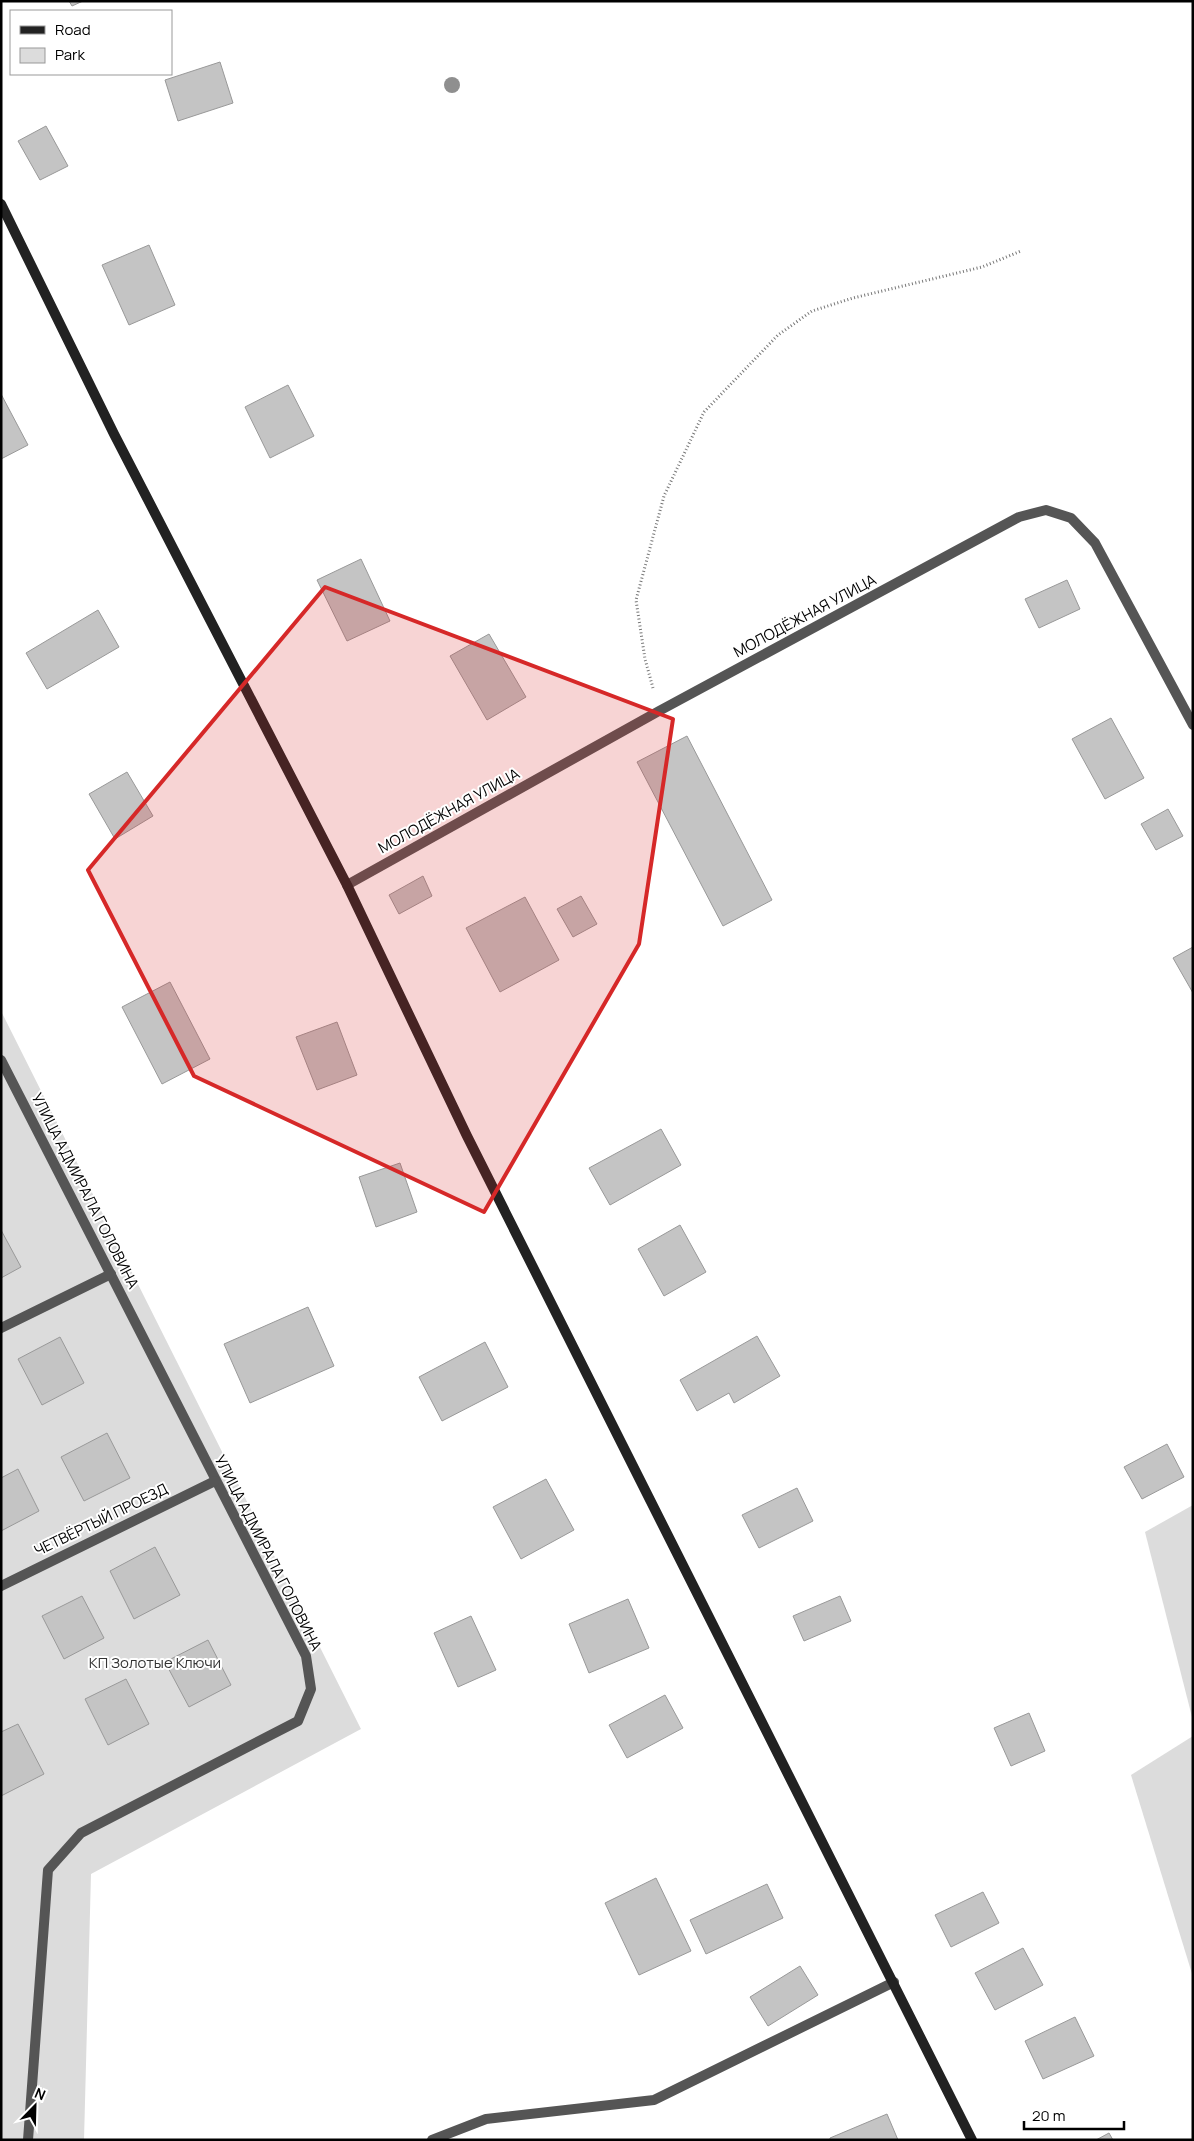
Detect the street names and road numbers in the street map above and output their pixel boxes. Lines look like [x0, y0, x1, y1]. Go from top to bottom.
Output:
street label: МОЛОДЁЖНАЯ УЛИЦА [730, 569, 880, 662]
street label: МОЛОДЁЖНАЯ УЛИЦА [374, 763, 524, 858]
street label: УЛИЦА АДМИРАЛА ГОЛОВИНА [27, 1089, 144, 1293]
street label: УЛИЦА АДМИРАЛА ГОЛОВИНА [210, 1451, 327, 1655]
street label: ЧЕТВЁРТЫЙ ПРОЕЗД [30, 1478, 171, 1561]

